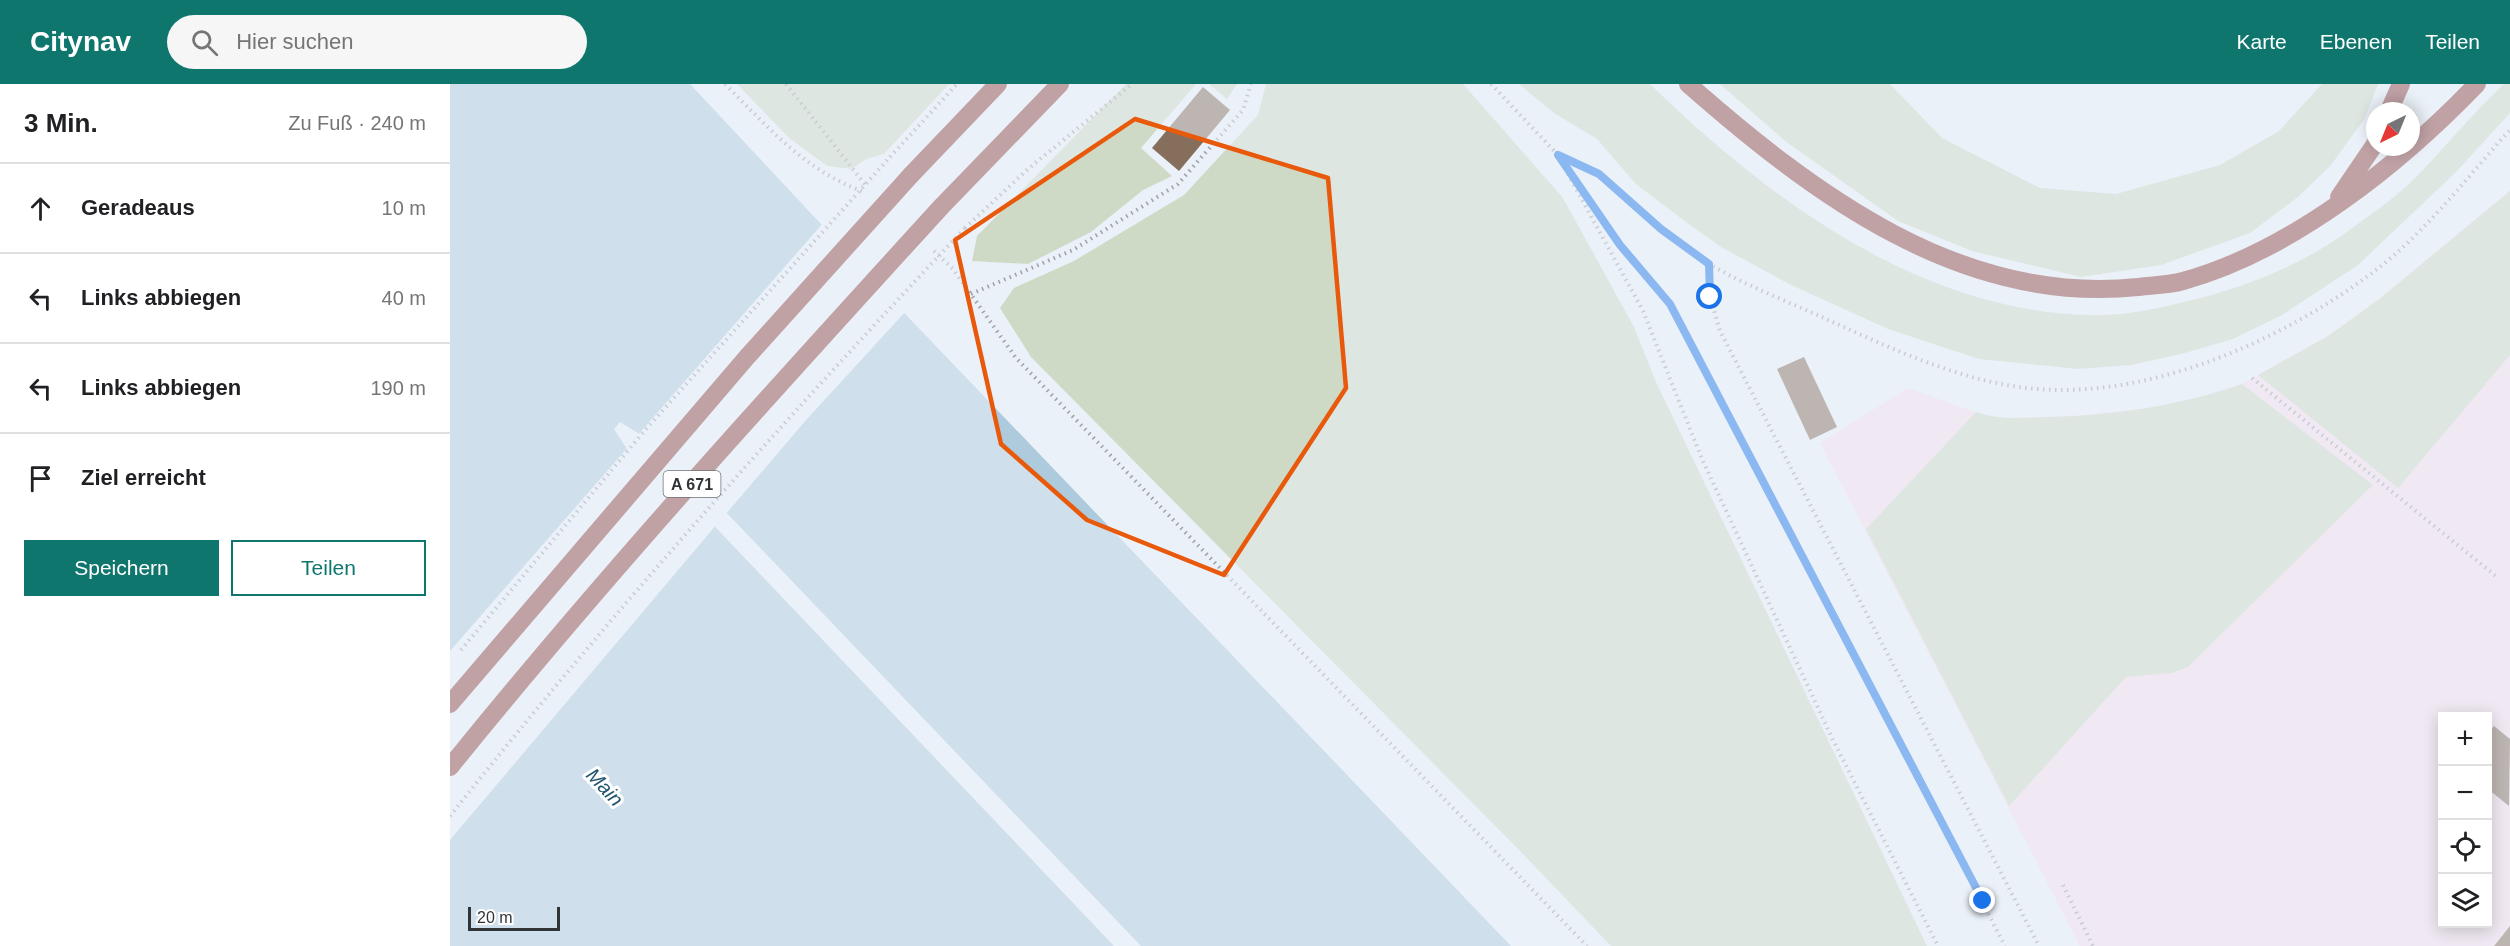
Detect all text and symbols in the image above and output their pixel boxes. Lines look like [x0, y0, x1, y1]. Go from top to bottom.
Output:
search box [167, 15, 587, 69]
text: Citynav [30, 26, 131, 57]
icon: search [188, 26, 221, 59]
text: Hier suchen [236, 29, 354, 54]
text: Karte [2237, 30, 2287, 53]
text: Ebenen [2320, 30, 2392, 53]
text: Teilen [2425, 30, 2480, 53]
north arrow [2366, 102, 2420, 156]
text: 3 Min. [24, 108, 98, 138]
text: Zu Fuß · 240 m [288, 112, 426, 134]
icon: ahead [24, 192, 57, 225]
text: Geradeaus [81, 195, 195, 220]
text: 10 m [382, 197, 426, 219]
icon: left [24, 282, 57, 315]
route start [1696, 283, 1722, 309]
text: Links abbiegen [81, 285, 241, 310]
text: 40 m [382, 287, 426, 309]
icon: left [24, 372, 57, 405]
text: Links abbiegen [81, 375, 241, 400]
text: 190 m [370, 377, 426, 399]
icon: arrive [24, 462, 57, 495]
text: Ziel erreicht [81, 465, 206, 490]
road number: A 671 [664, 471, 720, 497]
button: Speichern [24, 540, 219, 596]
button: Teilen [231, 540, 426, 596]
map controls [2438, 712, 2492, 928]
button: + [2438, 712, 2492, 766]
water label: Main [582, 764, 628, 810]
button: − [2438, 766, 2492, 820]
button: locate [2438, 820, 2492, 874]
button: layers [2438, 874, 2492, 928]
route end [1969, 887, 1995, 913]
scale bar [468, 904, 560, 932]
text: 20 m [477, 909, 513, 926]

